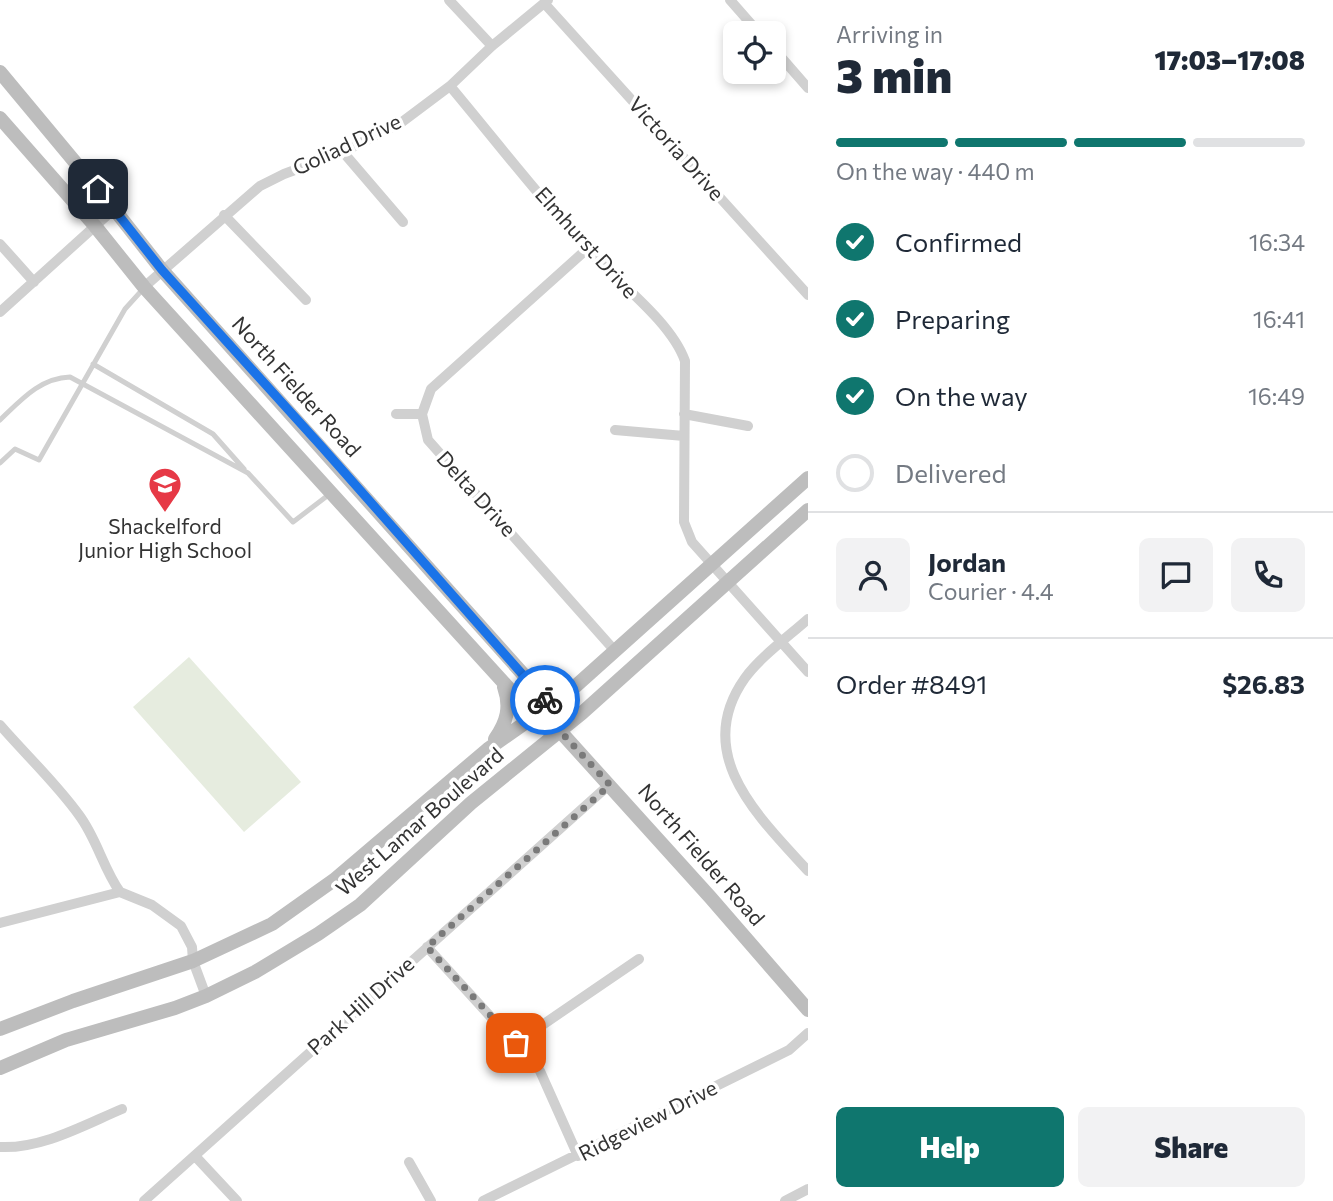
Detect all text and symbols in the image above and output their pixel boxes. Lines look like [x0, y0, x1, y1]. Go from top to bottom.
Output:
text: Arriving in [836, 20, 943, 48]
map controls [723, 21, 786, 84]
button: locate [723, 21, 786, 84]
text: 17:03–17:08 [1154, 44, 1305, 75]
text: 3 min [836, 46, 952, 102]
street label: Victoria Drive [624, 91, 730, 205]
street label: Goliad Drive [288, 108, 404, 180]
text: On the way · 440 m [836, 157, 1035, 185]
pin [68, 159, 128, 219]
icon: home [79, 170, 117, 208]
street label: Elmhurst Drive [531, 181, 644, 303]
icon: check [836, 223, 874, 261]
text: Confirmed [895, 226, 1022, 257]
text: 16:34 [1249, 228, 1305, 256]
icon: check [836, 300, 874, 338]
text: Preparing [895, 303, 1010, 334]
text: 16:41 [1253, 305, 1305, 333]
street label: North Fielder Road [228, 311, 367, 461]
icon: check [836, 377, 874, 415]
text: On the way [895, 380, 1028, 411]
text: 16:49 [1248, 382, 1305, 410]
street label: Delta Drive [432, 445, 522, 541]
text: Delivered [895, 457, 1006, 488]
school or university icon: Shackelford Junior High School [146, 465, 184, 514]
place label: Shackelford Junior High School [78, 513, 252, 562]
button: person [836, 538, 910, 612]
button: chat [1139, 538, 1213, 612]
button: phone [1231, 538, 1305, 612]
text: Jordan [928, 546, 1006, 577]
text: Courier · 4.4 [928, 577, 1054, 605]
courier [510, 665, 580, 735]
text: Order #8491 [836, 668, 987, 699]
text: $26.83 [1222, 668, 1305, 699]
icon: bike [526, 681, 564, 719]
street label: West Lamar Boulevard [330, 741, 508, 900]
street label: North Fielder Road [634, 778, 771, 930]
street label: Park Hill Drive [302, 951, 418, 1059]
pin [486, 1013, 546, 1073]
icon: bag [497, 1024, 535, 1062]
street label: Ridgeview Drive [574, 1074, 721, 1165]
button: Help [836, 1107, 1064, 1187]
button: Share [1078, 1107, 1305, 1187]

